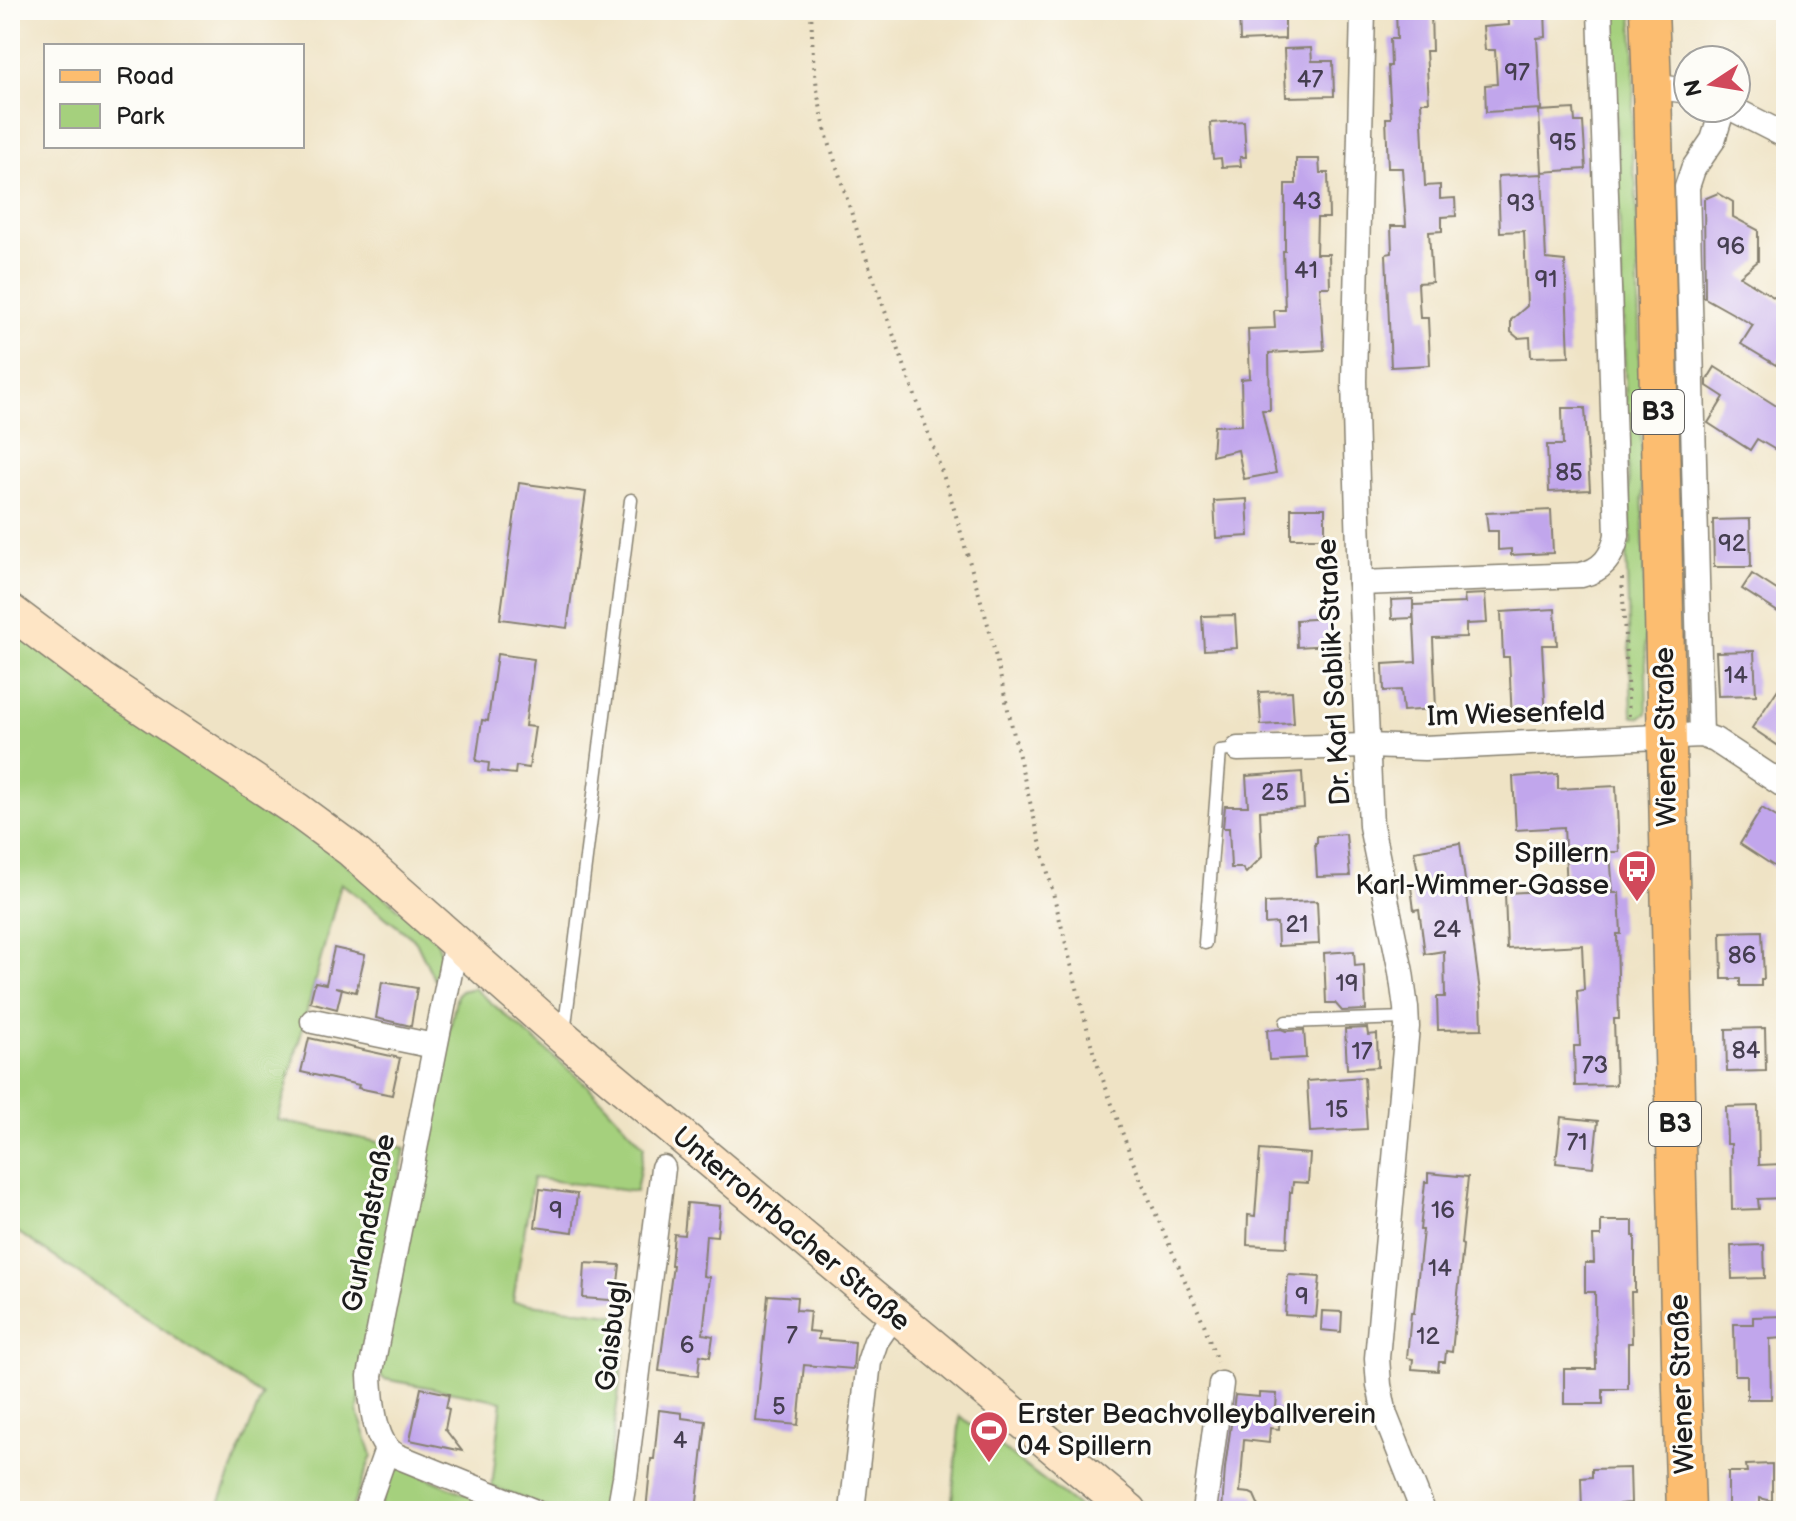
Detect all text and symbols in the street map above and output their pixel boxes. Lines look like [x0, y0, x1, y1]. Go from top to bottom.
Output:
legend [44, 44, 304, 148]
north arrow [1672, 44, 1752, 124]
house number: 97 [1504, 58, 1530, 87]
text: Road [116, 62, 174, 91]
house number: 47 [1297, 65, 1323, 94]
text: N [1679, 77, 1709, 99]
text: Park [116, 102, 164, 131]
house number: 95 [1549, 128, 1577, 157]
house number: 43 [1292, 187, 1322, 216]
house number: 93 [1507, 189, 1535, 218]
house number: 96 [1717, 232, 1745, 261]
house number: 41 [1294, 256, 1318, 285]
house number: 91 [1534, 265, 1558, 294]
road number: B3 [1632, 390, 1684, 434]
house number: 85 [1555, 458, 1583, 487]
house number: 92 [1718, 529, 1746, 558]
street label: Dr. Karl Sablik-Straße [1311, 538, 1357, 806]
street label: Wiener Straße [1648, 647, 1684, 827]
house number: 14 [1724, 661, 1748, 690]
street label: Im Wiesenfeld [1426, 694, 1606, 734]
house number: 25 [1261, 778, 1289, 807]
place label: Spillern Karl-Wimmer-Gasse [1355, 837, 1609, 902]
bus stop icon: Spillern Karl-Wimmer-Gasse [1616, 848, 1658, 903]
house number: 21 [1285, 910, 1309, 939]
house number: 24 [1433, 915, 1462, 944]
house number: 86 [1728, 941, 1756, 970]
house number: 19 [1335, 969, 1359, 998]
house number: 84 [1732, 1036, 1761, 1065]
house number: 17 [1351, 1037, 1373, 1066]
house number: 73 [1582, 1051, 1608, 1080]
house number: 15 [1325, 1095, 1349, 1124]
road number: B3 [1649, 1102, 1701, 1146]
street label: Unterrohrbacher Straße [665, 1120, 917, 1338]
house number: 71 [1566, 1128, 1588, 1157]
street label: Gurlandstraße [336, 1131, 402, 1315]
house number: 9 [549, 1196, 563, 1225]
house number: 16 [1431, 1196, 1455, 1225]
house number: 14 [1428, 1254, 1452, 1283]
street label: Gaisbugl [589, 1279, 635, 1393]
house number: 9 [1295, 1282, 1309, 1311]
street label: Wiener Straße [1662, 1293, 1702, 1475]
house number: 7 [786, 1321, 798, 1350]
house number: 12 [1416, 1322, 1440, 1351]
house number: 6 [680, 1331, 694, 1360]
house number: 5 [772, 1392, 786, 1421]
place label: Erster Beachvolleyballverein 04 Spillern [1017, 1398, 1376, 1463]
sports icon: Erster Beachvolleyballverein 04 Spillern [968, 1409, 1010, 1464]
house number: 4 [673, 1426, 688, 1455]

